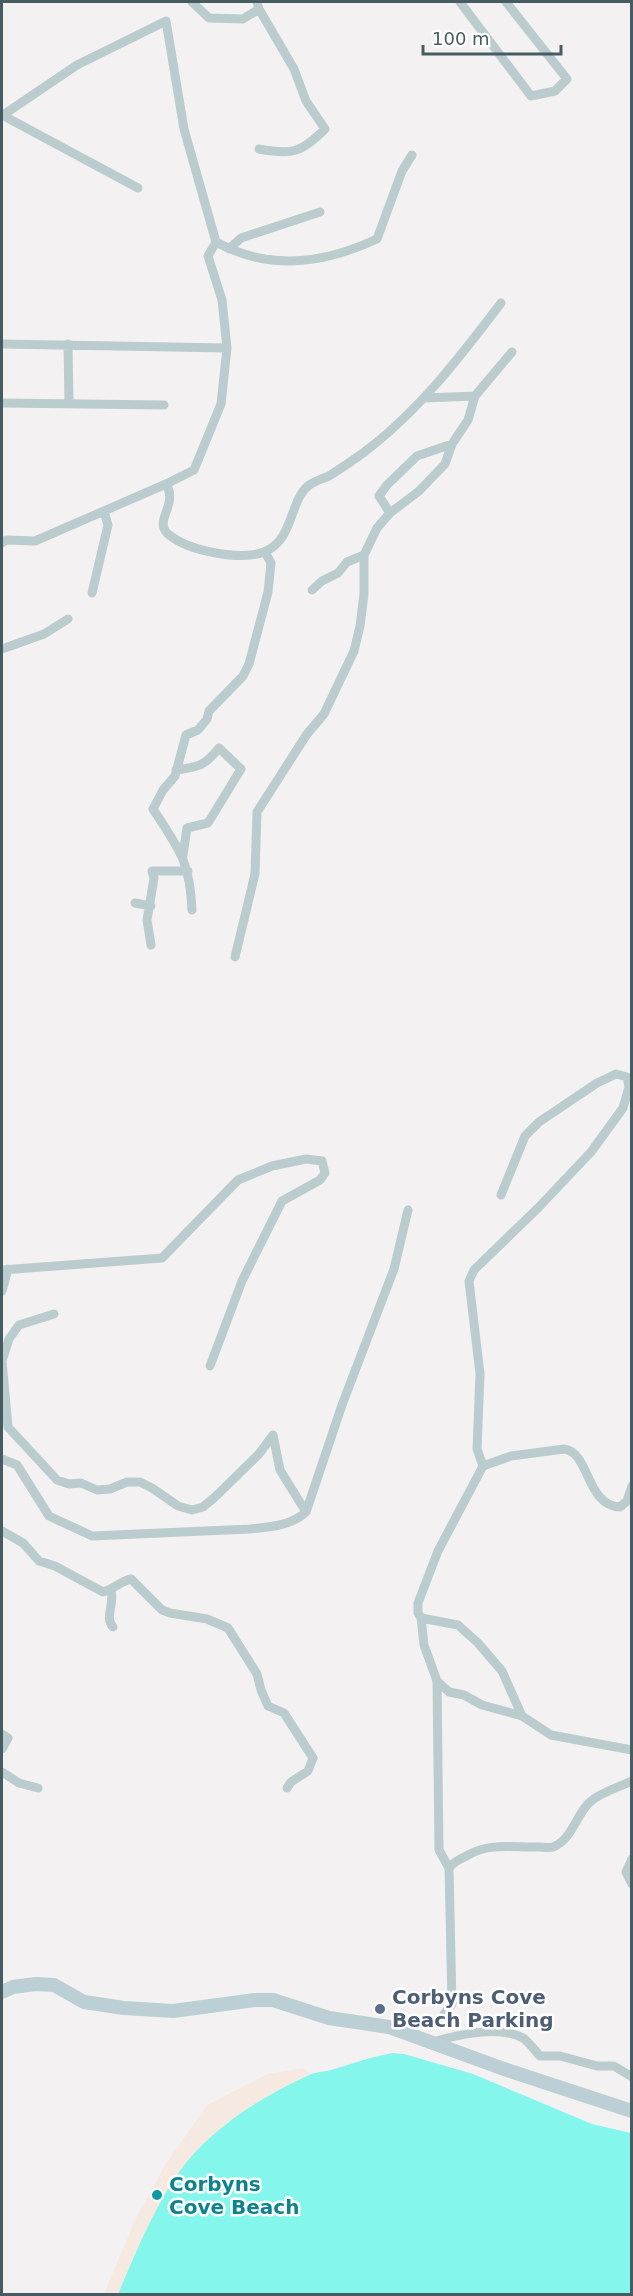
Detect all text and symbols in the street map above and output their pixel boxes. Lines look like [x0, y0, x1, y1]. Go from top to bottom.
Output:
scale bar [423, 18, 561, 56]
text: 100 m [432, 28, 490, 49]
place label: Corbyns Cove Beach Parking [392, 1985, 554, 2032]
marker: Corbyns Cove Beach Parking [373, 2002, 387, 2016]
place label: Corbyns Cove Beach [169, 2172, 299, 2219]
marker: Corbyns Cove Beach [150, 2188, 164, 2202]

